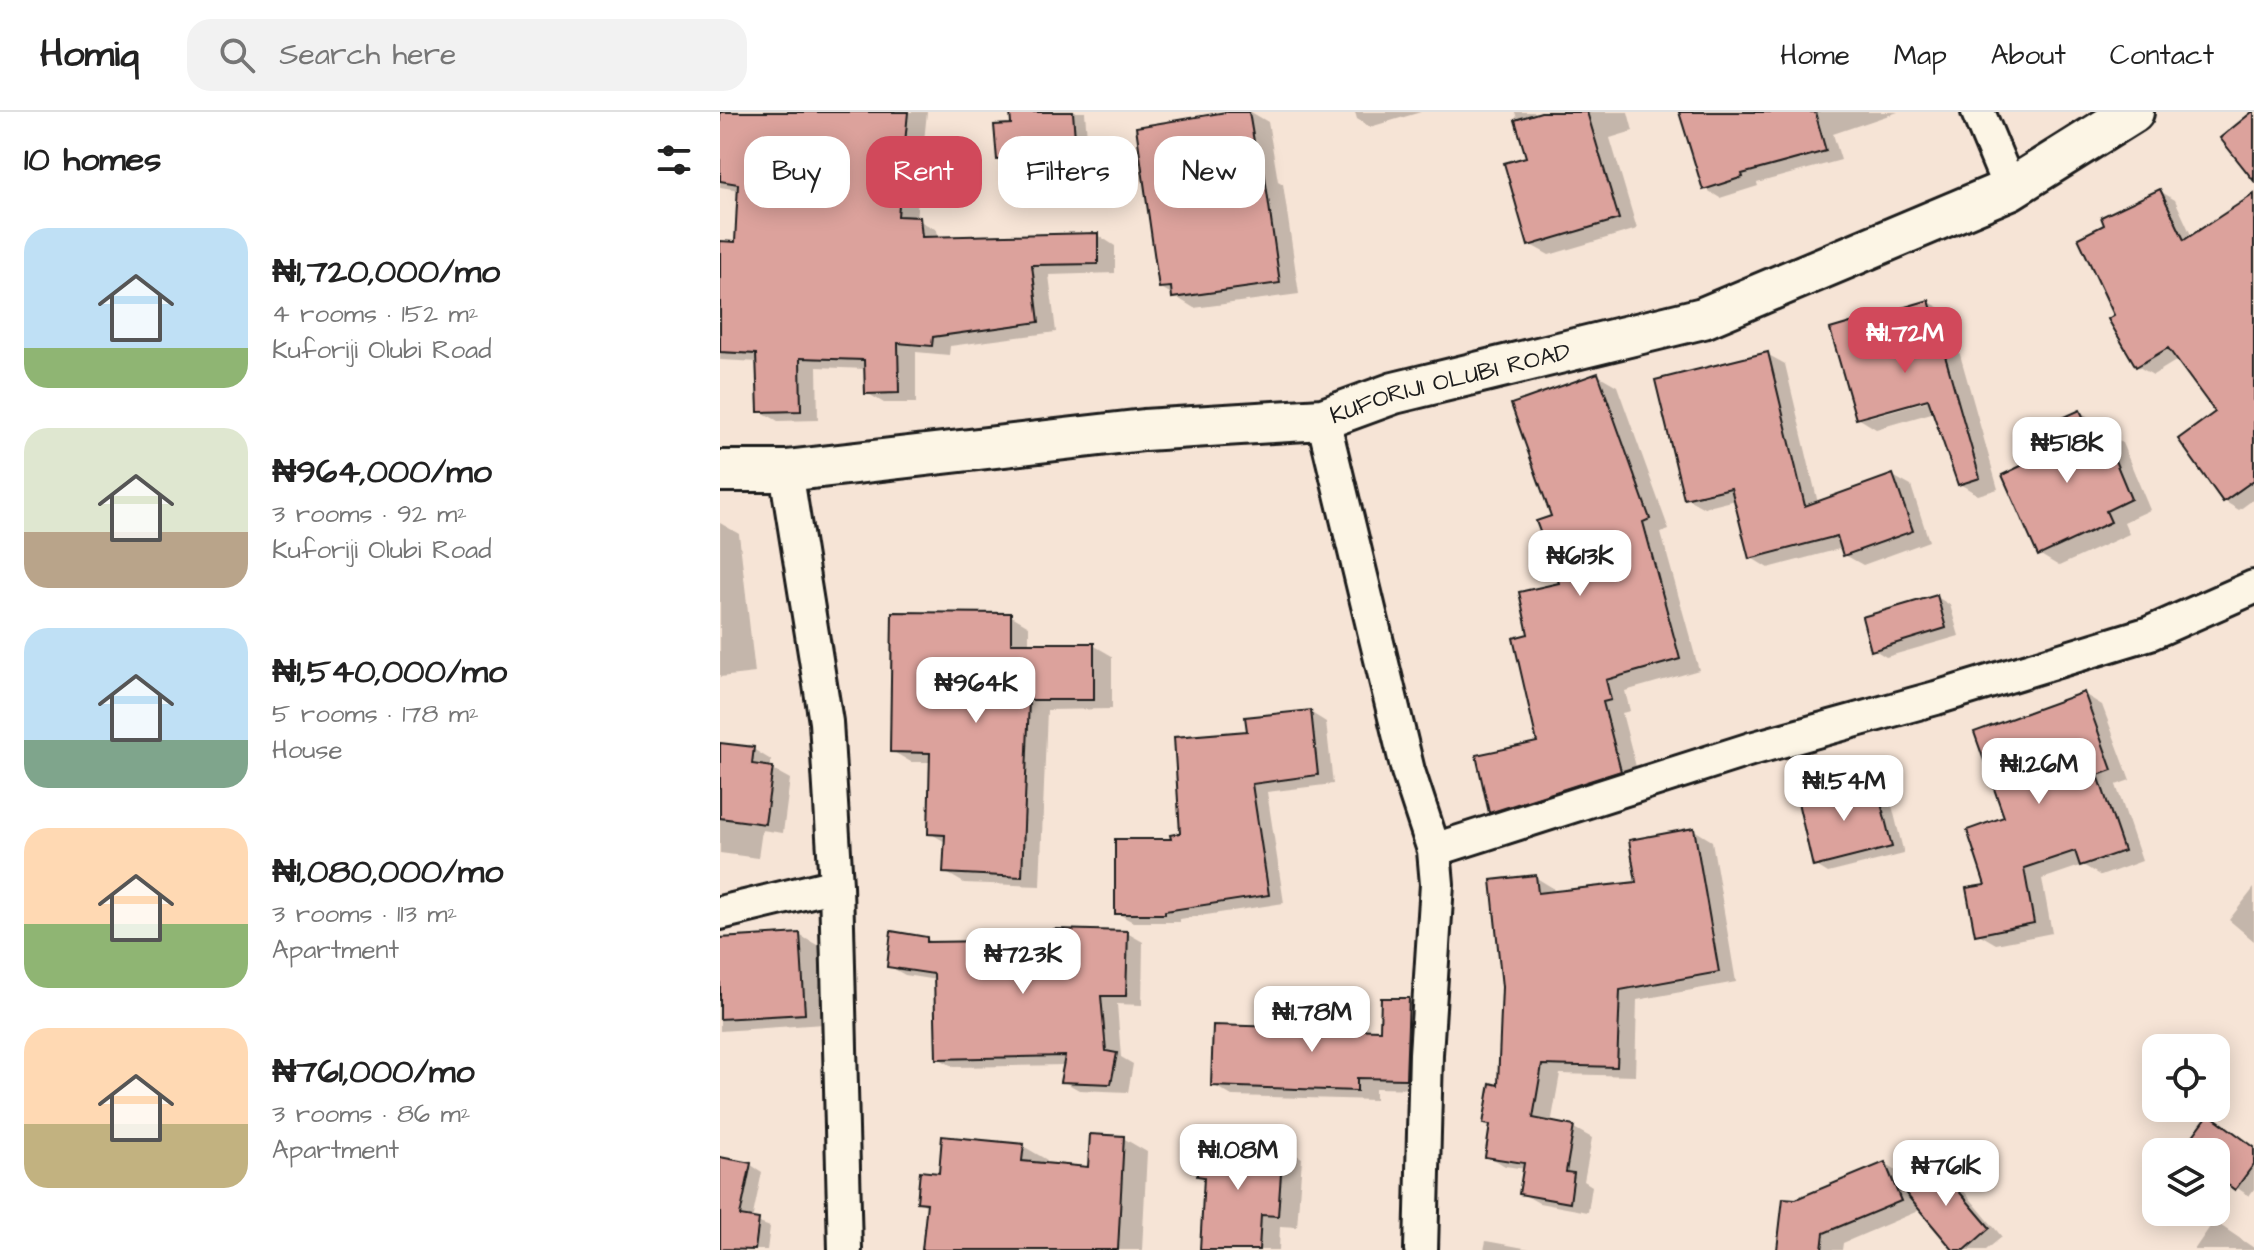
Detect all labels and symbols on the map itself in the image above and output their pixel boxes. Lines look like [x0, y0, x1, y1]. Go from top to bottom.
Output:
pin: ₦1.72M [1840, 307, 1970, 375]
street label: KUFORIJI OLUBI ROAD [1325, 335, 1574, 433]
pin: ₦518K [2011, 417, 2123, 485]
pin: ₦613K [1524, 530, 1636, 598]
pin: ₦964K [920, 657, 1032, 725]
pin: ₦1.26M [1974, 738, 2104, 806]
pin: ₦1.54M [1779, 755, 1909, 823]
pin: ₦723K [967, 928, 1079, 996]
pin: ₦1.78M [1247, 986, 1377, 1054]
pin: ₦1.08M [1173, 1124, 1303, 1192]
pin: ₦761K [1890, 1140, 2002, 1208]

